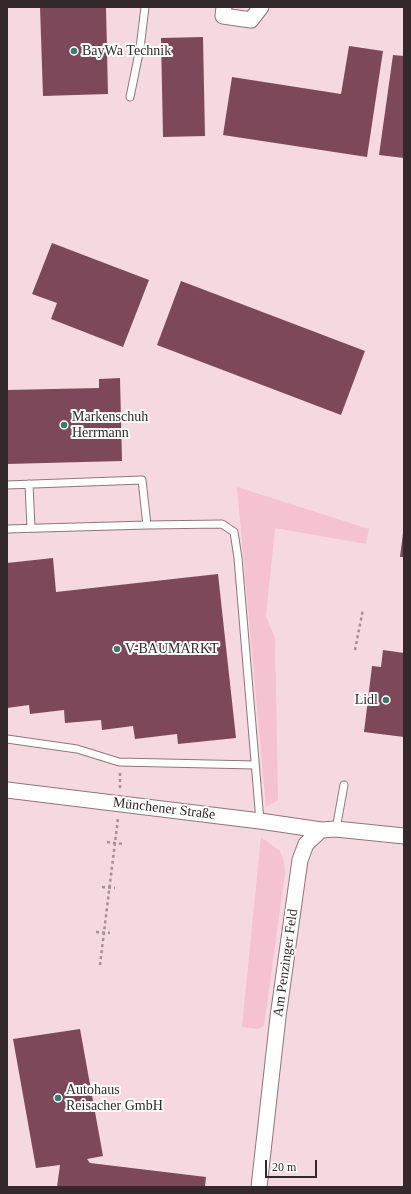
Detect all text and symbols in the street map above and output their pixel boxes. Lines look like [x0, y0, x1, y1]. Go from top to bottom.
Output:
place label: BayWa Technik [82, 43, 171, 59]
marker: BayWa Technik [69, 46, 79, 56]
place label: Markenschuh Herrmann [72, 409, 148, 442]
marker: Markenschuh Herrmann [59, 420, 69, 430]
place label: V-BAUMARKT [125, 641, 219, 657]
marker: V-BAUMARKT [112, 644, 122, 654]
place label: Lidl [355, 692, 378, 708]
marker: Lidl [381, 695, 391, 705]
street label: Münchener Straße [112, 794, 216, 824]
street label: Am Penzinger Feld [270, 908, 302, 1018]
place label: Autohaus Reisacher GmbH [66, 1082, 163, 1114]
marker: Autohaus Reisacher GmbH [53, 1093, 63, 1103]
scale bar [267, 1152, 319, 1178]
text: 20 m [272, 1160, 296, 1174]

